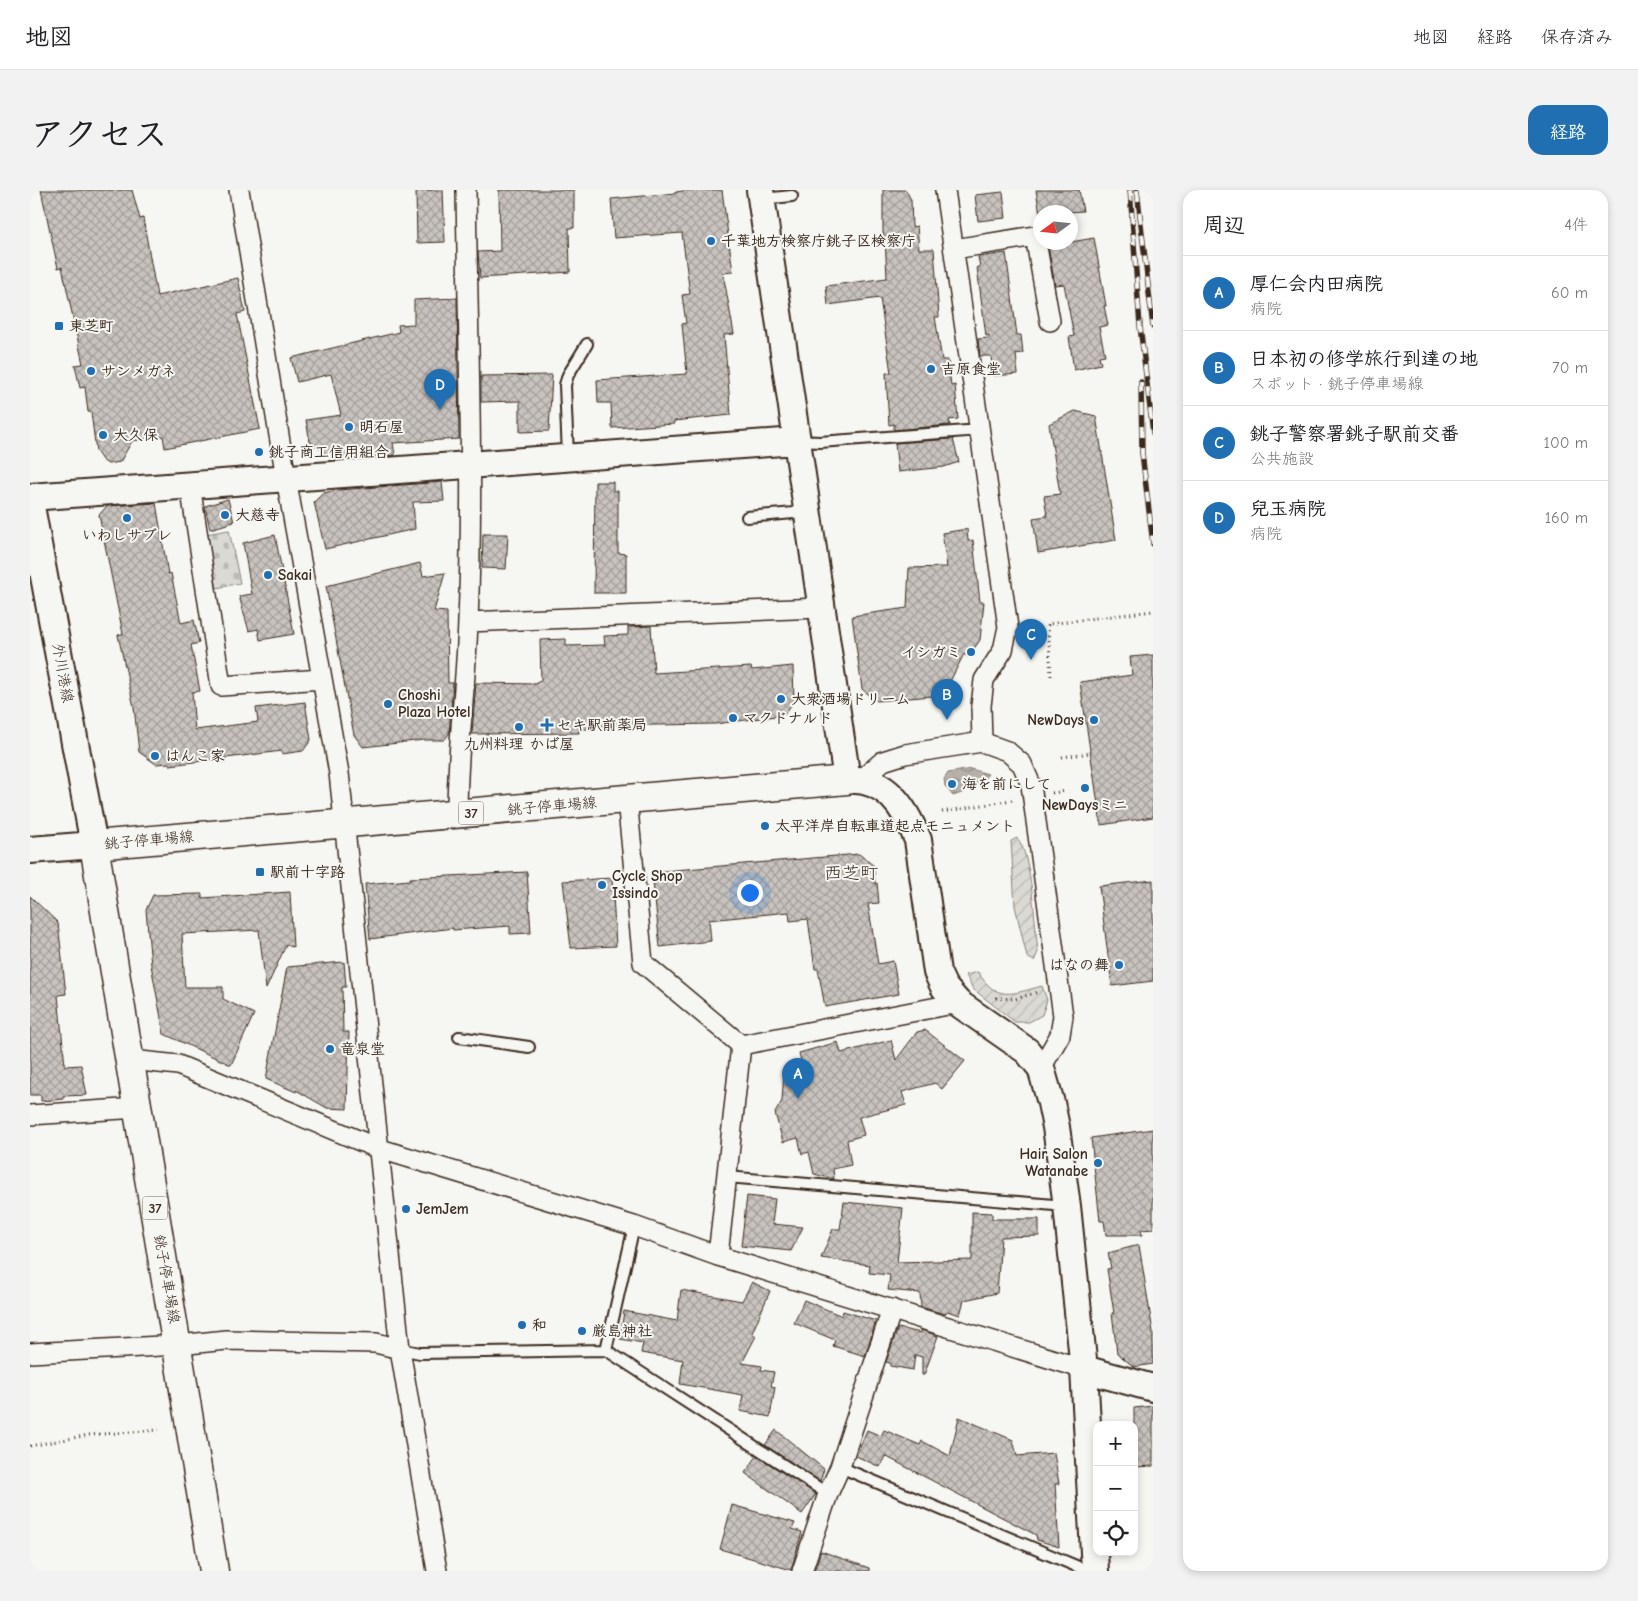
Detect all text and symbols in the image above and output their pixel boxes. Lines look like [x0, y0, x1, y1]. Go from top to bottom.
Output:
text: 地図 [25, 23, 73, 51]
text: 地図 [1413, 27, 1449, 48]
text: 経路 [1477, 27, 1513, 48]
text: 保存済み [1541, 27, 1613, 48]
button: 経路 [1528, 105, 1608, 155]
text: アクセス [30, 114, 168, 155]
north arrow [1033, 205, 1078, 250]
text: 周辺 [1203, 213, 1245, 237]
text: 4件 [1564, 216, 1588, 234]
place label: 千葉地方検察庁銚子区検察庁 [721, 232, 916, 250]
marker: 千葉地方検察庁銚子区検察庁 [705, 235, 717, 247]
text: 厚仁会内田病院 [1250, 273, 1383, 295]
text: A [1215, 284, 1223, 302]
text: 60 m [1551, 284, 1588, 302]
text: 病院 [1250, 300, 1282, 318]
place label: 東芝町 [69, 317, 114, 335]
marker: 東芝町 [53, 320, 65, 332]
text: 日本初の修学旅行到達の地 [1250, 348, 1478, 370]
text: B [1214, 359, 1224, 377]
text: 70 m [1552, 359, 1588, 377]
place label: 吉原食堂 [941, 360, 1001, 378]
place label: サンメガネ [101, 362, 176, 380]
marker: 吉原食堂 [925, 363, 937, 375]
marker: サンメガネ [85, 365, 97, 377]
pin: D [424, 369, 456, 410]
text: スポット · 銚子停車場線 [1250, 375, 1424, 393]
place label: 明石屋 [359, 418, 404, 436]
marker: 明石屋 [343, 421, 355, 433]
text: 銚子警察署銚子駅前交番 [1250, 423, 1459, 445]
place label: 大久保 [113, 426, 158, 444]
marker: 大久保 [97, 429, 109, 441]
text: C [1214, 434, 1224, 452]
text: 100 m [1544, 434, 1588, 452]
place label: 銚子商工信用組合 [269, 443, 389, 461]
marker: 銚子商工信用組合 [253, 446, 265, 458]
text: 公共施設 [1250, 450, 1314, 468]
text: 兒玉病院 [1250, 498, 1326, 520]
place label: 大慈寺 [235, 506, 280, 524]
marker: 大慈寺 [219, 509, 231, 521]
text: D [1214, 509, 1224, 527]
text: 160 m [1545, 509, 1588, 527]
marker: いわしサブレ [121, 512, 133, 524]
text: 病院 [1250, 525, 1282, 543]
place label: いわしサブレ [82, 526, 172, 544]
place label: Sakai [278, 566, 312, 584]
marker: Sakai [262, 569, 274, 581]
pin: C [1015, 619, 1047, 660]
street label: 外川港線 [49, 642, 77, 704]
place label: イシガミ [901, 643, 961, 661]
marker: イシガミ [965, 646, 977, 658]
pin: B [931, 679, 963, 720]
place label: Choshi Plaza Hotel [398, 686, 470, 721]
place label: 大衆酒場ドリーム [791, 690, 910, 708]
marker: 大衆酒場ドリーム [775, 693, 787, 705]
marker: Choshi Plaza Hotel [382, 698, 394, 710]
place label: マクドナルド [743, 709, 832, 727]
place label: NewDays [1027, 711, 1084, 729]
marker: マクドナルド [727, 712, 739, 724]
marker: NewDays [1088, 714, 1100, 726]
place label: セキ駅前薬局 [557, 716, 647, 734]
marker: セキ駅前薬局 [541, 719, 553, 731]
marker: 九州料理 かば屋 [513, 721, 525, 733]
place label: 九州料理 かば屋 [464, 735, 574, 753]
place label: はんこ家 [165, 747, 225, 765]
marker: はんこ家 [149, 750, 161, 762]
place label: 海を前にして [962, 775, 1051, 793]
marker: 海を前にして [946, 778, 958, 790]
marker: NewDaysミニ [1079, 782, 1091, 794]
street label: 銚子停車場線 [506, 793, 598, 819]
place label: NewDaysミニ [1042, 796, 1128, 814]
road number: 37 [458, 802, 484, 824]
place label: 太平洋岸自転車道起点モニュメント [775, 817, 1015, 835]
marker: 太平洋岸自転車道起点モニュメント [759, 820, 771, 832]
street label: 銚子停車場線 [103, 827, 195, 853]
place label: 駅前十字路 [270, 863, 345, 881]
district label: 西芝町 [824, 863, 878, 884]
marker: 駅前十字路 [254, 866, 266, 878]
place label: Cycle Shop Issindo [612, 867, 683, 902]
marker: Cycle Shop Issindo [596, 879, 608, 891]
your location [737, 880, 763, 906]
place label: はなの舞 [1049, 956, 1109, 974]
marker: はなの舞 [1113, 959, 1125, 971]
place label: 竜泉堂 [340, 1040, 385, 1058]
marker: 竜泉堂 [324, 1043, 336, 1055]
pin: A [782, 1058, 814, 1099]
place label: Hair Salon Watanabe [1019, 1145, 1088, 1180]
marker: Hair Salon Watanabe [1092, 1157, 1104, 1169]
road number: 37 [142, 1196, 168, 1220]
place label: JemJem [416, 1200, 469, 1218]
marker: JemJem [400, 1203, 412, 1215]
street label: 銚子停車場線 [150, 1233, 184, 1325]
place label: 和 [532, 1316, 547, 1334]
marker: 和 [516, 1319, 528, 1331]
place label: 厳島神社 [592, 1322, 652, 1340]
marker: 厳島神社 [576, 1325, 588, 1337]
map controls [1093, 1421, 1138, 1556]
button: + [1093, 1421, 1138, 1466]
button: − [1093, 1466, 1138, 1511]
button: locate [1093, 1511, 1138, 1556]

